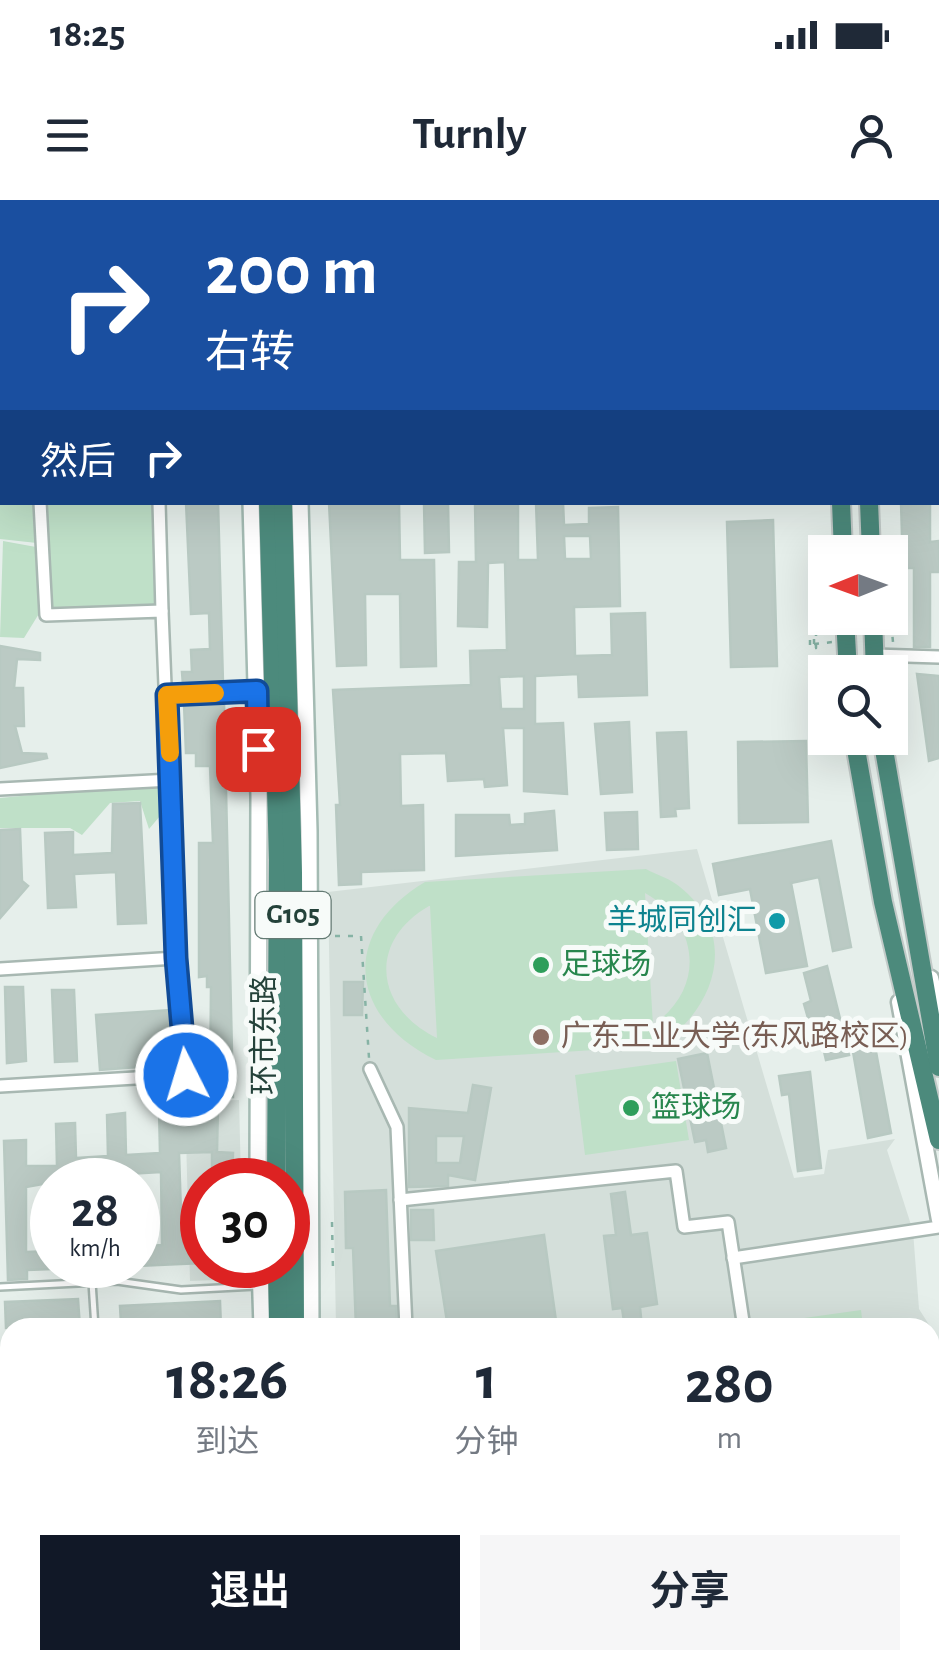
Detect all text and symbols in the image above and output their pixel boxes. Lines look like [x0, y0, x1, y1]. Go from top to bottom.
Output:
text: 18:25 [50, 16, 125, 54]
icon: menu [40, 108, 95, 163]
icon: person [844, 108, 899, 163]
text: Turnly [412, 112, 527, 157]
text: 200 m [205, 237, 378, 307]
icon: right [40, 240, 170, 370]
text: 右转 [205, 331, 295, 376]
icon: right [136, 430, 191, 485]
text: 然后 [40, 444, 116, 482]
north arrow [808, 535, 908, 635]
map controls [808, 535, 908, 755]
button: search [808, 655, 908, 755]
pin [216, 707, 301, 792]
icon: arrive [231, 722, 286, 777]
road number: G105 [256, 892, 330, 938]
place label: 羊城同创汇 [607, 904, 757, 936]
marker: 羊城同创汇 [766, 910, 788, 932]
place label: 足球场 [561, 948, 651, 980]
marker: 足球场 [530, 954, 552, 976]
street label: 环市东路 [248, 975, 280, 1095]
place label: 广东工业大学(东风路校区) [561, 1020, 909, 1052]
position arrow [134, 1023, 238, 1127]
marker: 广东工业大学(东风路校区) [530, 1026, 552, 1048]
place label: 篮球场 [651, 1091, 741, 1123]
marker: 篮球场 [620, 1097, 642, 1119]
speed limit sign: 30 [180, 1158, 310, 1288]
text: 28 [71, 1186, 119, 1236]
text: km/h [69, 1236, 121, 1261]
text: 18:26 [166, 1350, 288, 1410]
text: 1 [476, 1350, 497, 1410]
text: 280 [685, 1354, 774, 1414]
text: m [716, 1422, 742, 1454]
text: 到达 [195, 1426, 259, 1458]
text: 分钟 [455, 1426, 519, 1458]
button: 退出 [40, 1535, 460, 1650]
button: 分享 [480, 1535, 900, 1650]

